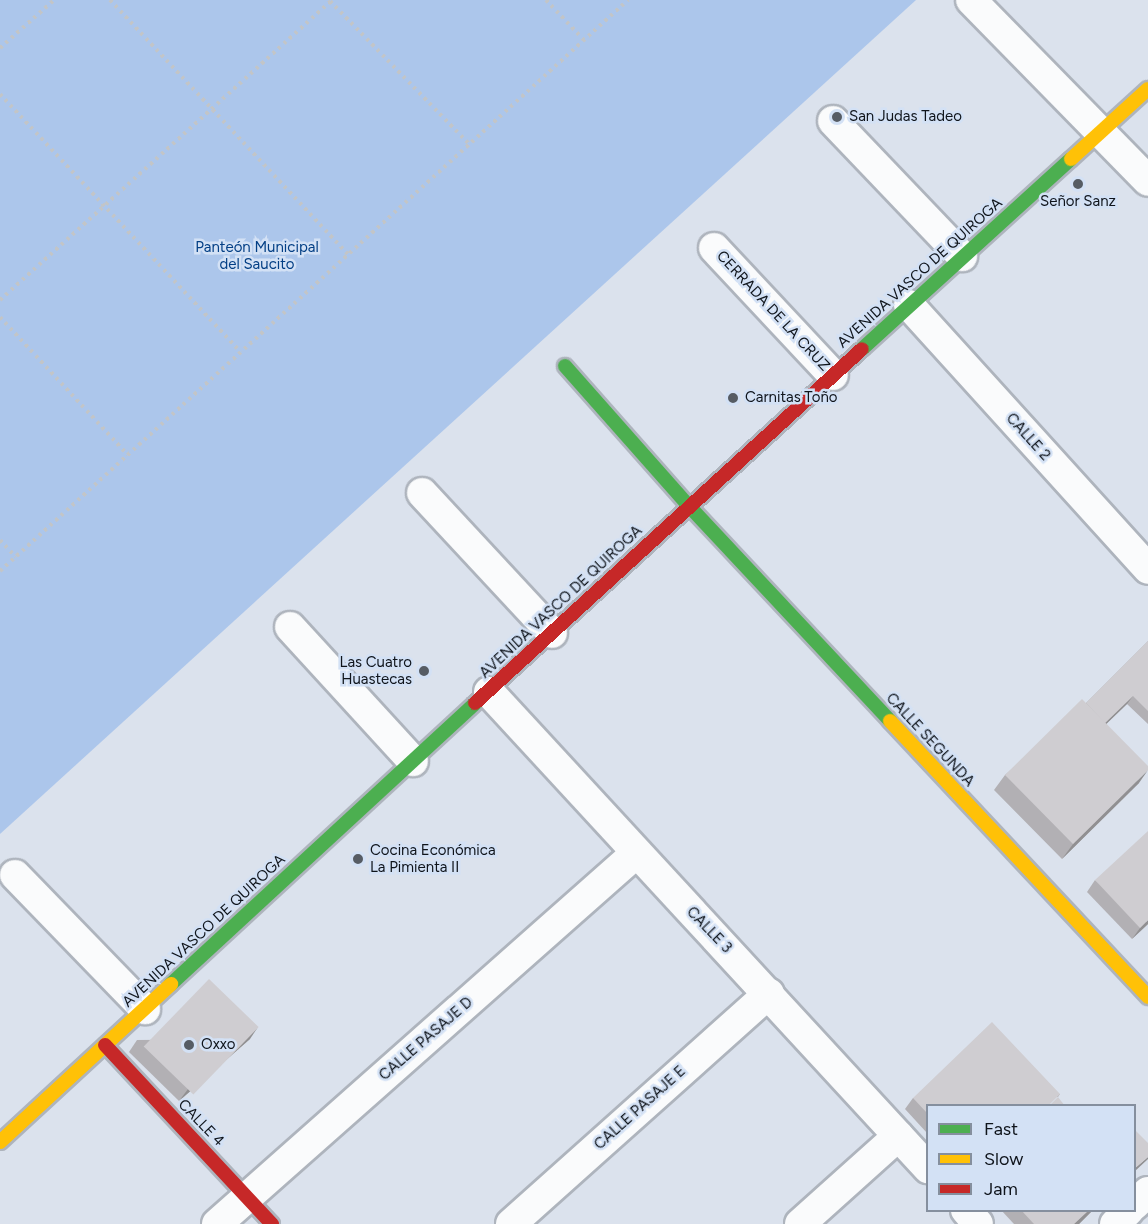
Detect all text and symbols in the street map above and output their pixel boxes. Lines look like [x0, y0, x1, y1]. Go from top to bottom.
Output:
place label: San Judas Tadeo [849, 108, 962, 126]
marker: San Judas Tadeo [830, 110, 844, 124]
marker: Señor Sanz [1071, 177, 1085, 191]
place label: Señor Sanz [1040, 193, 1116, 211]
street label: AVENIDA VASCO DE QUIROGA [834, 194, 1006, 352]
park label: Panteón Municipal del Saucito [195, 238, 319, 273]
street label: CERRADA DE LA CRUZ [713, 247, 833, 375]
place label: Carnitas Toño [745, 389, 837, 407]
marker: Carnitas Toño [726, 391, 740, 405]
street label: CALLE 2 [1002, 410, 1054, 464]
street label: AVENIDA VASCO DE QUIROGA [476, 522, 646, 682]
place label: Las Cuatro Huastecas [340, 653, 412, 688]
marker: Las Cuatro Huastecas [417, 664, 431, 678]
street label: CALLE SEGUNDA [882, 689, 978, 791]
place label: Cocina Económica La Pimienta II [370, 841, 496, 876]
street label: AVENIDA VASCO DE QUIROGA [119, 851, 289, 1011]
marker: Cocina Económica La Pimienta II [351, 852, 365, 866]
street label: CALLE 3 [683, 903, 735, 957]
street label: CALLE PASAJE D [376, 994, 476, 1084]
place label: Oxxo [201, 1036, 236, 1054]
marker: Oxxo [182, 1038, 196, 1052]
street label: CALLE PASAJE E [591, 1062, 689, 1154]
street label: CALLE 4 [174, 1096, 228, 1150]
legend [926, 1104, 1136, 1212]
text: Fast [984, 1118, 1018, 1140]
text: Slow [984, 1148, 1023, 1170]
text: Jam [984, 1178, 1018, 1200]

